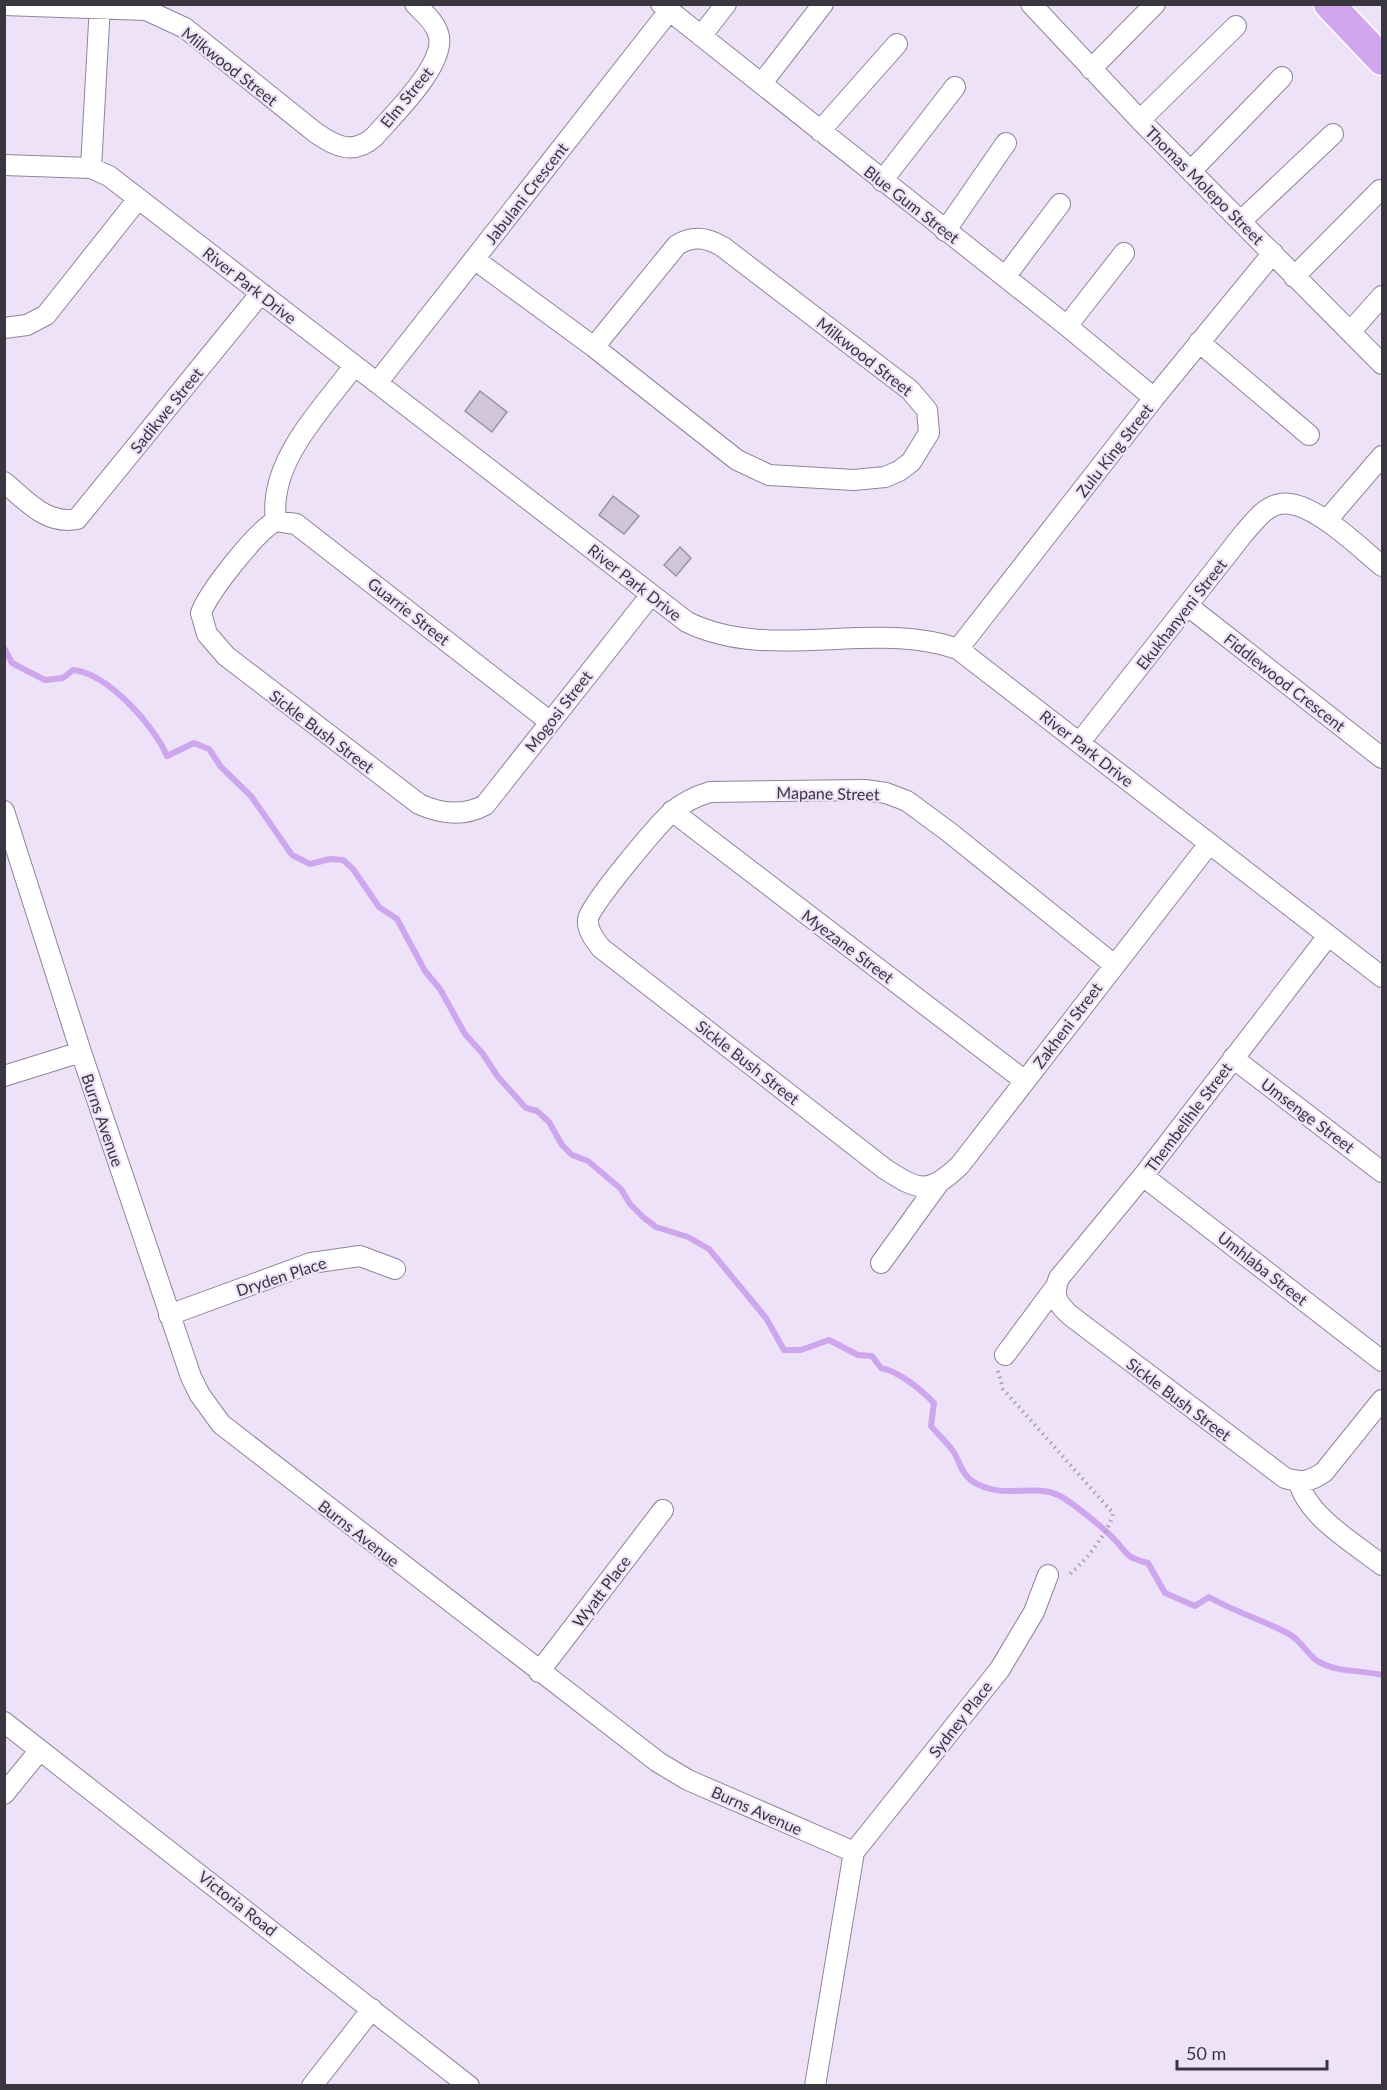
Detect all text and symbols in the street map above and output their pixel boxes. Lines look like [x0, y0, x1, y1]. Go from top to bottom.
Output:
street label: Milkwood Street [178, 23, 282, 109]
street label: Elm Street [376, 63, 436, 131]
street label: Thomas Molepo Street [1142, 122, 1268, 248]
street label: Jabulani Crescent [481, 139, 571, 247]
street label: Blue Gum Street [861, 161, 963, 247]
street label: River Park Drive [200, 243, 300, 327]
street label: Milkwood Street [813, 313, 917, 399]
street label: Sadikwe Street [126, 363, 206, 457]
street label: Zulu King Street [1072, 399, 1156, 500]
street label: River Park Drive [585, 540, 685, 624]
street label: Ekukhanyeni Street [1132, 555, 1230, 673]
street label: Guarrie Street [364, 573, 454, 649]
street label: Fiddlewood Crescent [1221, 629, 1350, 735]
street label: Mogosi Street [520, 666, 596, 755]
street label: Sickle Bush Street [266, 686, 378, 777]
street label: River Park Drive [1037, 706, 1137, 790]
street label: Mapane Street [776, 783, 880, 803]
street label: Myezane Street [798, 905, 898, 987]
street label: Zakheni Street [1029, 978, 1105, 1071]
street label: Sickle Bush Street [693, 1016, 804, 1108]
street label: Thembelihle Street [1141, 1058, 1236, 1176]
street label: Burns Avenue [78, 1071, 128, 1169]
street label: Umsenge Street [1258, 1074, 1359, 1156]
street label: Umhlaba Street [1214, 1227, 1312, 1309]
street label: Dryden Place [234, 1253, 328, 1299]
street label: Sickle Bush Street [1123, 1354, 1235, 1445]
street label: Burns Avenue [315, 1496, 403, 1570]
street label: Wyatt Place [568, 1552, 634, 1630]
street label: Sydney Place [924, 1677, 996, 1761]
street label: Burns Avenue [709, 1782, 805, 1838]
street label: Victoria Road [195, 1866, 281, 1940]
scale bar [1177, 2033, 1327, 2071]
text: 50 m [1186, 2042, 1226, 2064]

